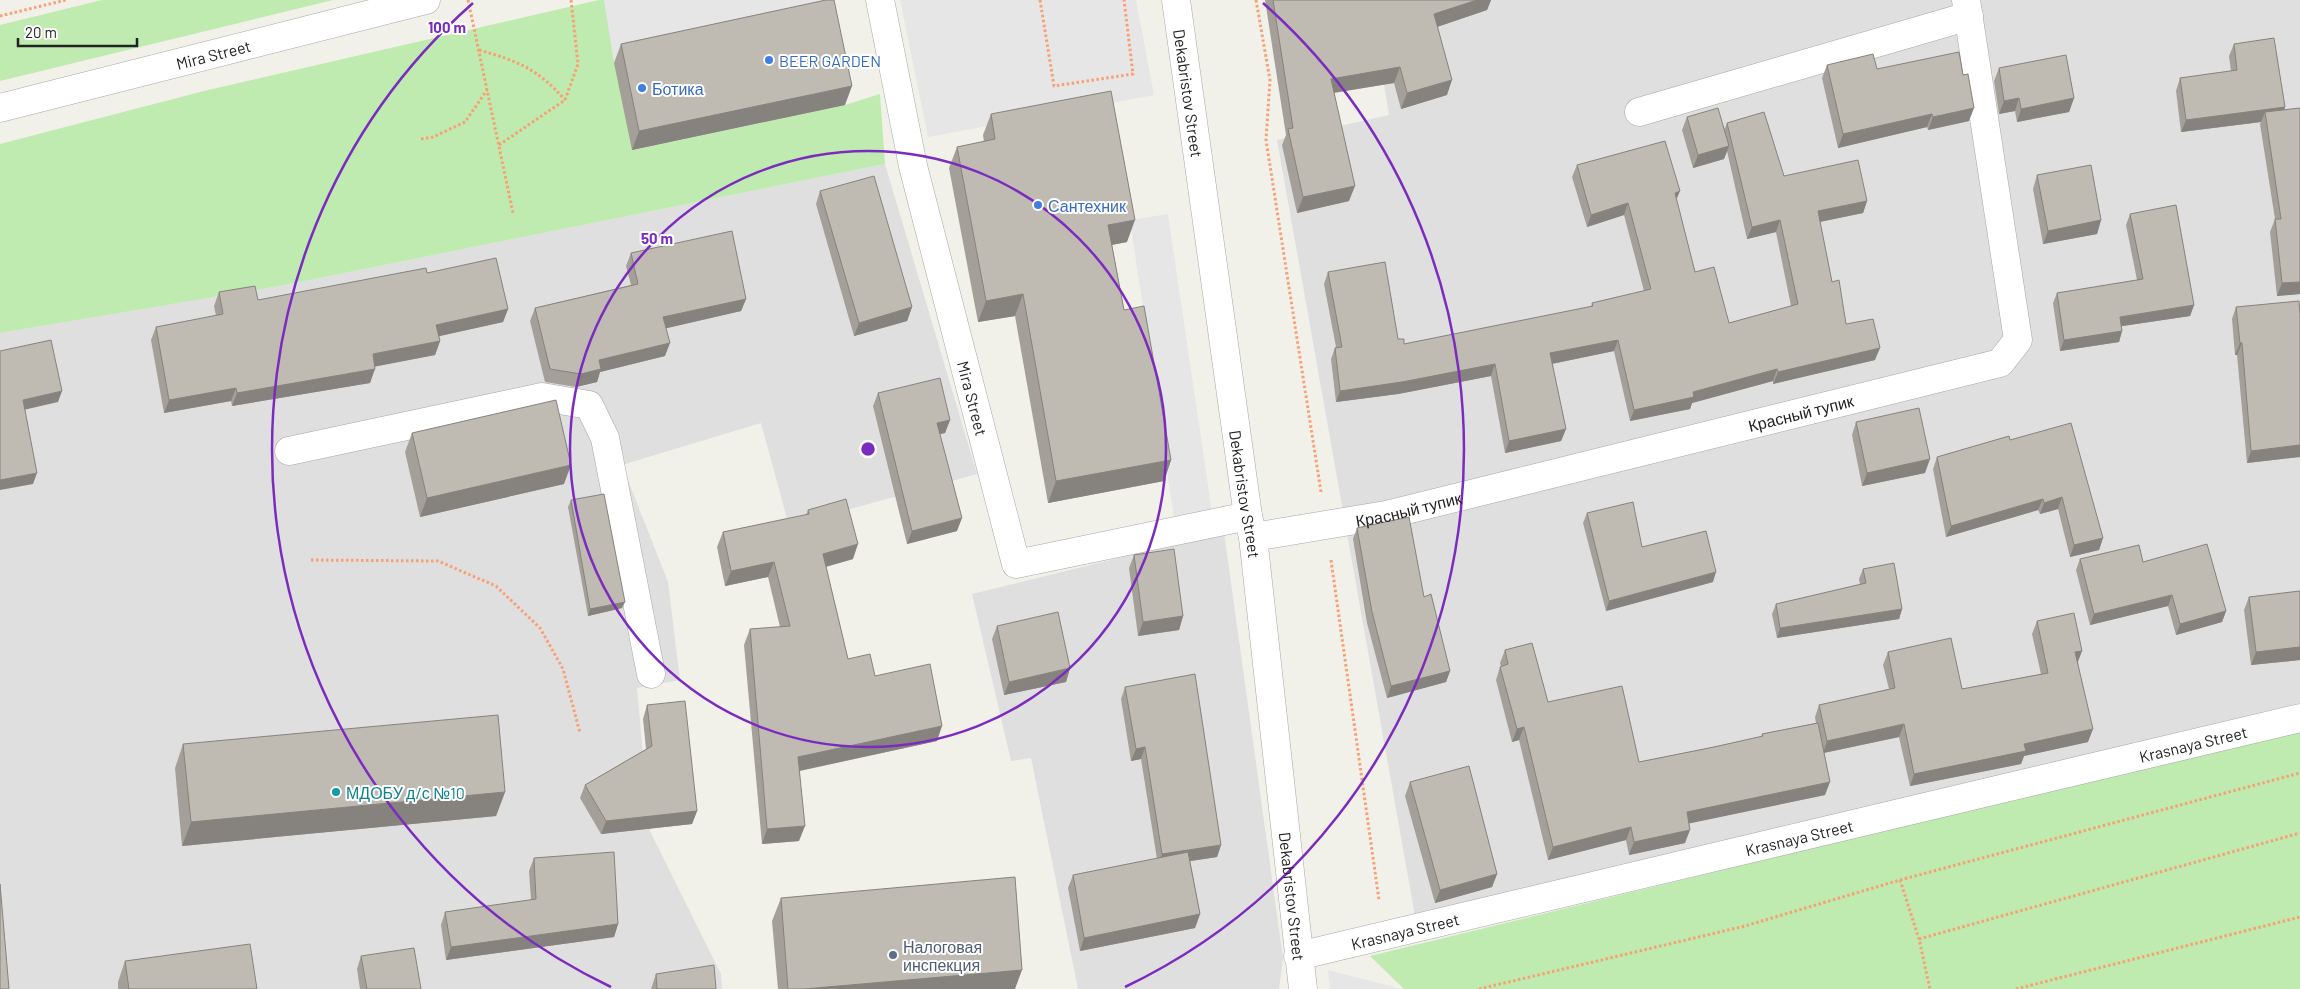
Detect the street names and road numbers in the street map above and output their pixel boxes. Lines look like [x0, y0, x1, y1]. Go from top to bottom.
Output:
street label: Dekabristov Street [1171, 28, 1207, 158]
street label: Mira Street [174, 35, 253, 73]
street label: Mira Street [954, 359, 992, 437]
street label: Красный тупик [1746, 390, 1856, 435]
street label: Dekabristov Street [1227, 429, 1265, 559]
street label: Красный тупик [1354, 487, 1464, 529]
street label: Krasnaya Street [2137, 721, 2249, 765]
street label: Krasnaya Street [1743, 815, 1855, 859]
street label: Dekabristov Street [1276, 831, 1309, 962]
street label: Krasnaya Street [1349, 909, 1461, 953]

